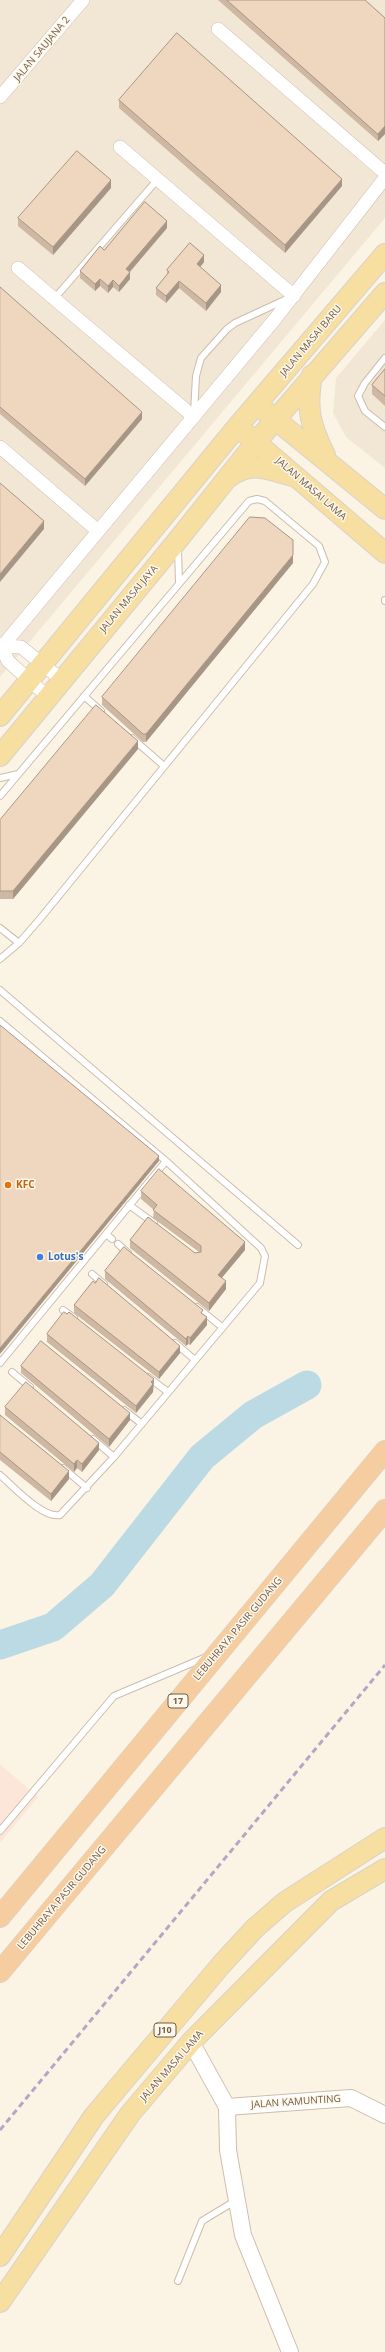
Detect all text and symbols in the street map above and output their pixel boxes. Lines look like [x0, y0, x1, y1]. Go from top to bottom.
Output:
street label: JALAN SAUJANA 2 [11, 14, 73, 84]
street label: JALAN MASAI BARU [278, 303, 344, 379]
street label: JALAN MASAI LAMA [273, 455, 349, 523]
street label: JALAN MASAI JAYA [97, 563, 161, 635]
place label: KFC [16, 1179, 35, 1191]
marker: KFC [3, 1180, 13, 1190]
place label: Lotus's [48, 1251, 83, 1263]
marker: Lotus's [35, 1252, 45, 1262]
street label: LEBUHRAYA PASIR GUDANG [191, 1575, 285, 1683]
road number: 17 [168, 1694, 188, 1708]
street label: LEBUHRAYA PASIR GUDANG [15, 1844, 109, 1952]
road number: J10 [154, 2023, 176, 2037]
street label: JALAN MASAI LAMA [138, 2028, 206, 2104]
street label: JALAN KAMUNTING [251, 2093, 341, 2111]

